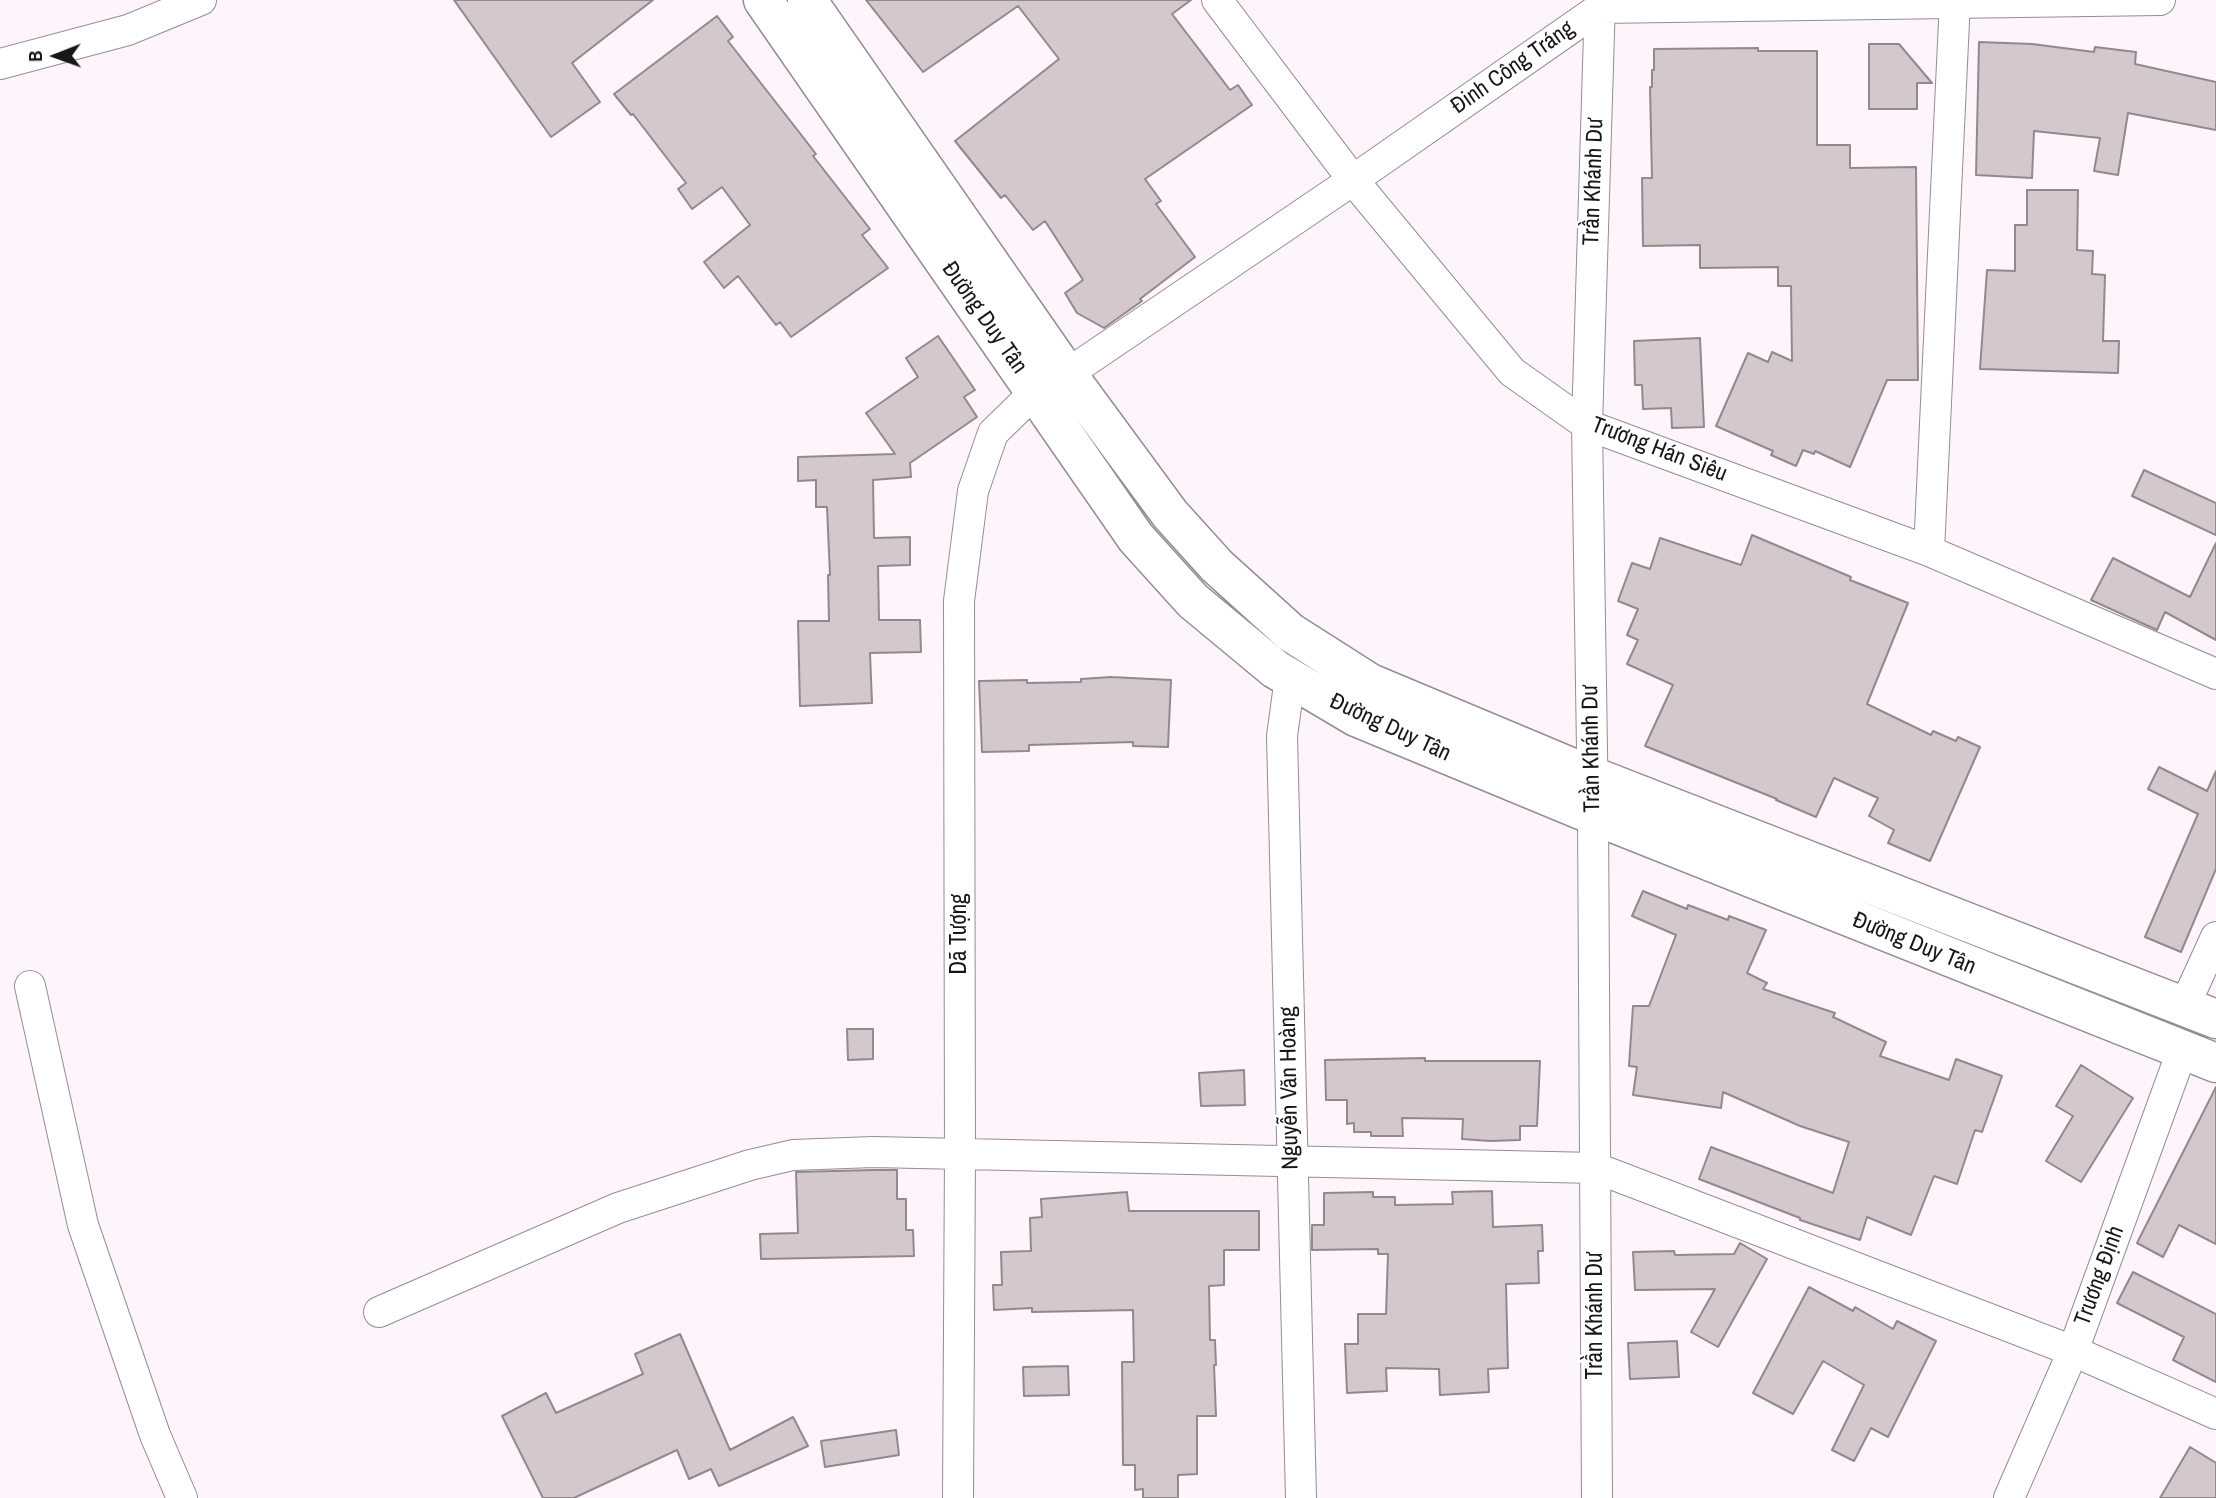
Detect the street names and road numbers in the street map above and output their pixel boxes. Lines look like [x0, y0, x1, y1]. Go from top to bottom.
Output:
street label: Đinh Công Tráng [1446, 15, 1580, 121]
street label: Trần Khánh Dư [1578, 118, 1610, 246]
street label: Đường Duy Tân [935, 257, 1033, 379]
street label: Trương Hán Siêu [1587, 412, 1731, 488]
street label: Trần Khánh Dư [1577, 685, 1607, 813]
street label: Đường Duy Tân [1325, 688, 1455, 768]
street label: Dã Tượng [946, 893, 974, 975]
street label: Đường Duy Tân [1848, 907, 1980, 981]
street label: Nguyễn Văn Hoàng [1275, 1006, 1305, 1170]
street label: Trương Định [2069, 1222, 2131, 1330]
street label: Trần Khánh Dư [1582, 1252, 1610, 1380]

